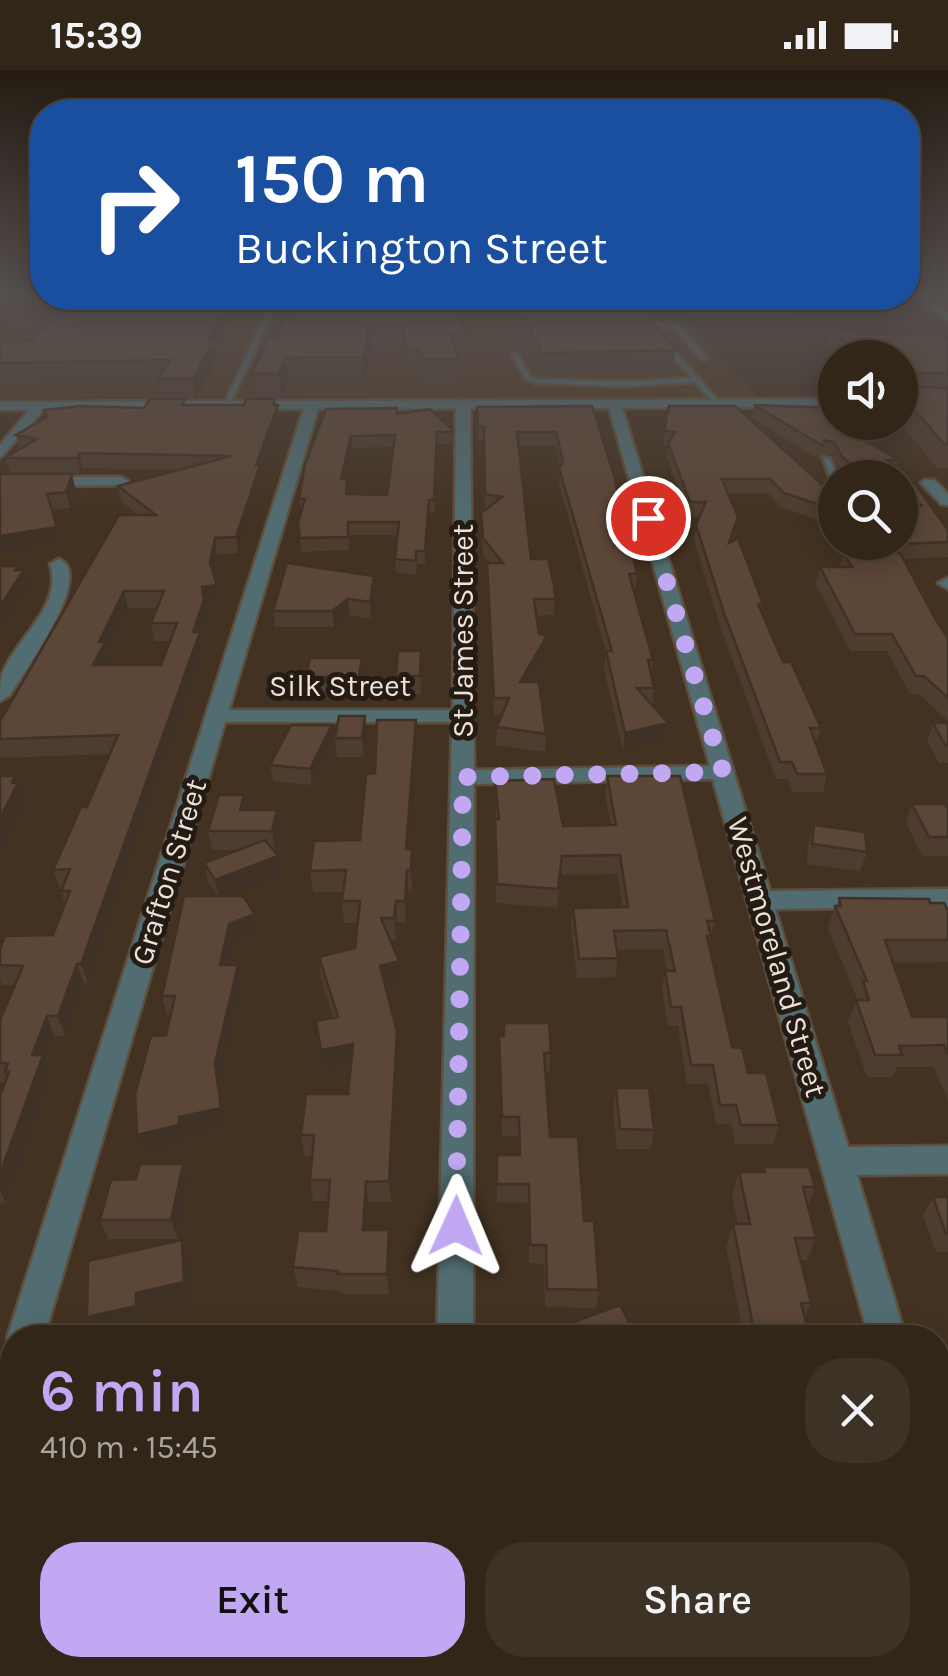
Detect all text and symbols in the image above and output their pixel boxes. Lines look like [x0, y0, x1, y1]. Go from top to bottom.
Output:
text: 15:39 [50, 13, 143, 58]
text: 150 m [235, 138, 429, 220]
icon: right [70, 140, 200, 270]
text: Buckington Street [235, 222, 608, 274]
map controls [818, 340, 918, 560]
button: sound [818, 340, 918, 440]
button: search [818, 460, 918, 560]
pin [606, 476, 691, 561]
icon: arrive [621, 491, 676, 546]
street label: St James Street [445, 524, 481, 738]
street label: Silk Street [269, 668, 411, 704]
street label: Grafton Street [124, 775, 214, 969]
street label: Westmoreland Street [720, 813, 834, 1101]
position arrow [404, 1174, 508, 1278]
text: 6 min [40, 1356, 204, 1426]
button: close [805, 1358, 910, 1463]
text: 410 m · 15:45 [40, 1429, 218, 1466]
button: Exit [40, 1542, 465, 1657]
button: Share [485, 1542, 910, 1657]

